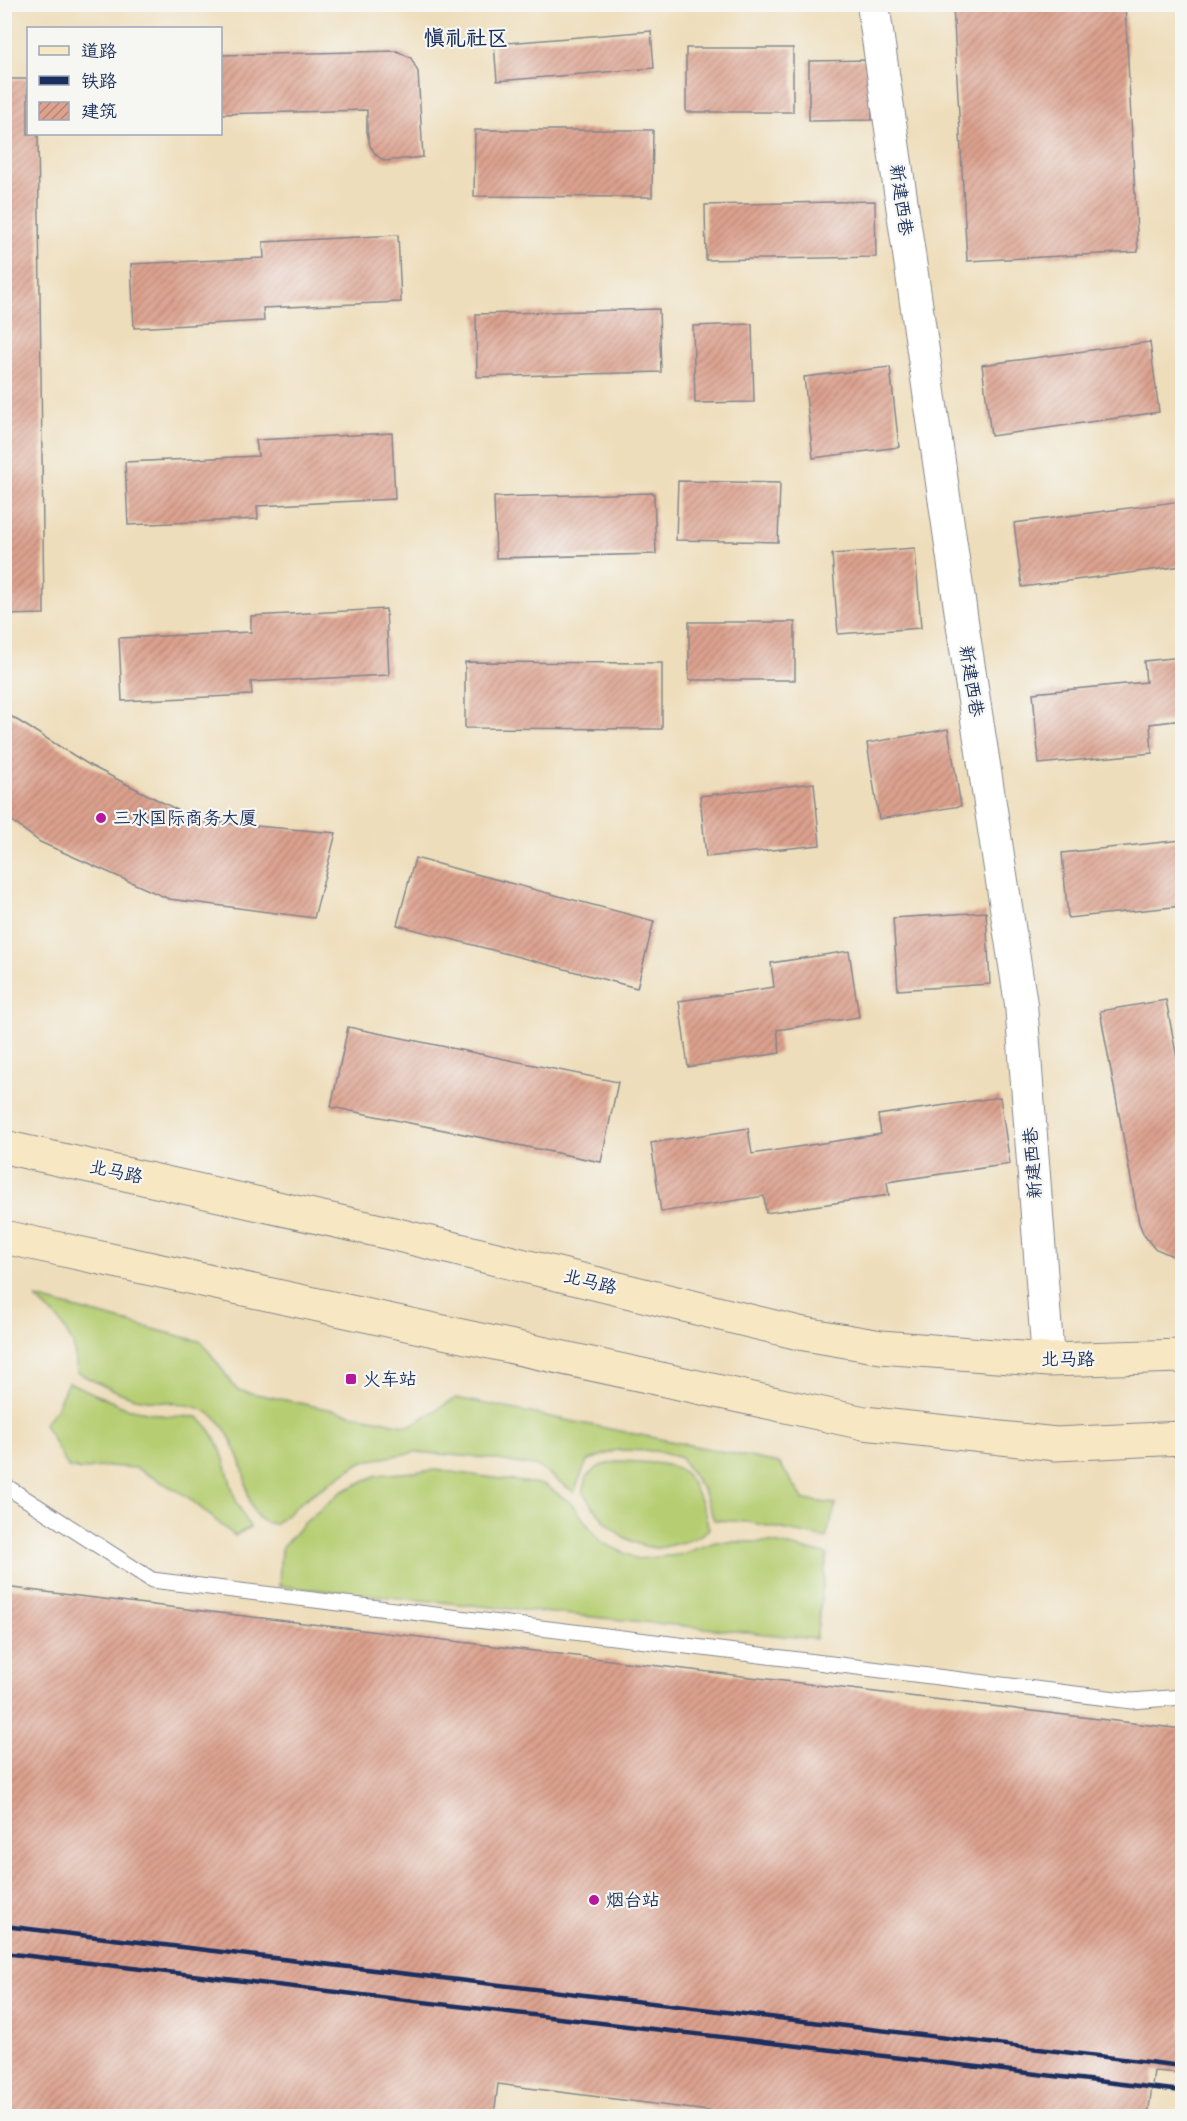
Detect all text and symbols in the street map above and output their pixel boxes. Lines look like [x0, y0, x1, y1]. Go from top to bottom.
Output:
district label: 慎礼社区 [424, 26, 508, 50]
legend [27, 27, 222, 135]
text: 道路 [81, 41, 117, 62]
text: 铁路 [81, 71, 117, 92]
text: 建筑 [81, 101, 117, 122]
street label: 新建西巷 [886, 163, 916, 237]
street label: 新建西巷 [955, 644, 987, 718]
place label: 三水国际商务大厦 [113, 808, 257, 829]
marker: 三水国际商务大厦 [94, 811, 108, 825]
street label: 新建西巷 [1020, 1126, 1046, 1200]
street label: 北马路 [87, 1156, 145, 1188]
street label: 北马路 [561, 1265, 619, 1299]
street label: 北马路 [1041, 1349, 1095, 1370]
place label: 火车站 [363, 1369, 417, 1390]
marker: 火车站 [344, 1372, 358, 1386]
place label: 烟台站 [606, 1890, 660, 1911]
marker: 烟台站 [587, 1893, 601, 1907]

